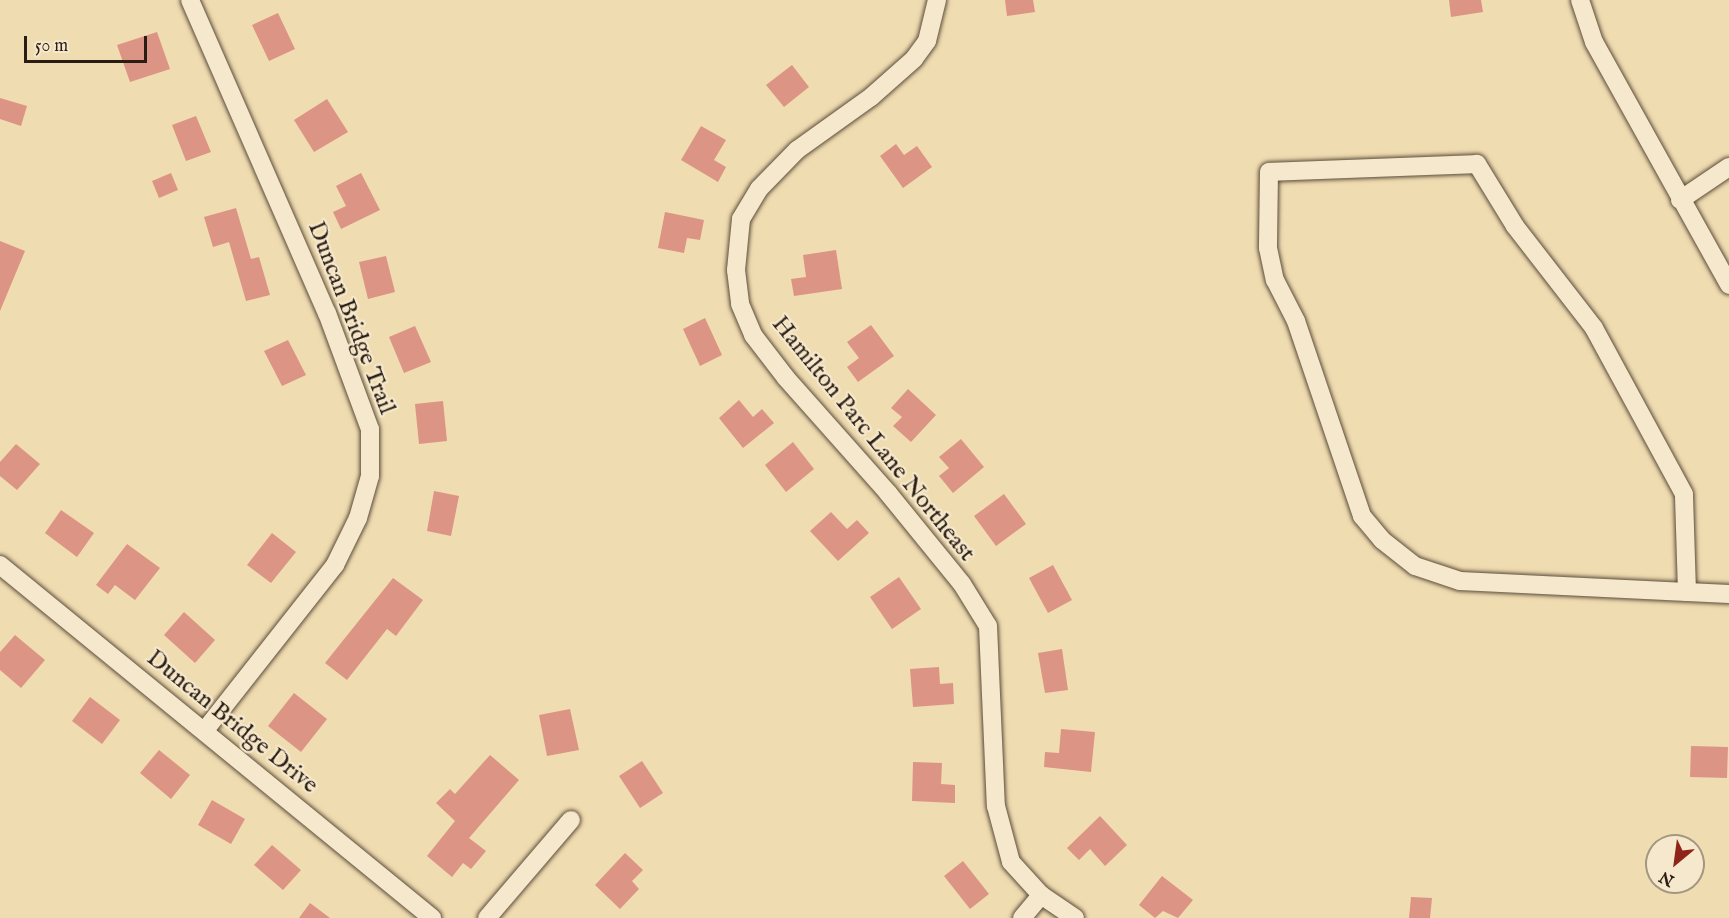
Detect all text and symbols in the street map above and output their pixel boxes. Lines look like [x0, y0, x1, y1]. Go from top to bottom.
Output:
scale bar [27, 24, 150, 62]
text: 50 m [35, 35, 68, 58]
street label: Duncan Bridge Trail [301, 218, 401, 418]
street label: Hamilton Parc Lane Northeast [765, 311, 981, 567]
street label: Duncan Bridge Drive [140, 644, 324, 800]
north arrow [1645, 834, 1705, 894]
text: N [1656, 866, 1678, 890]

